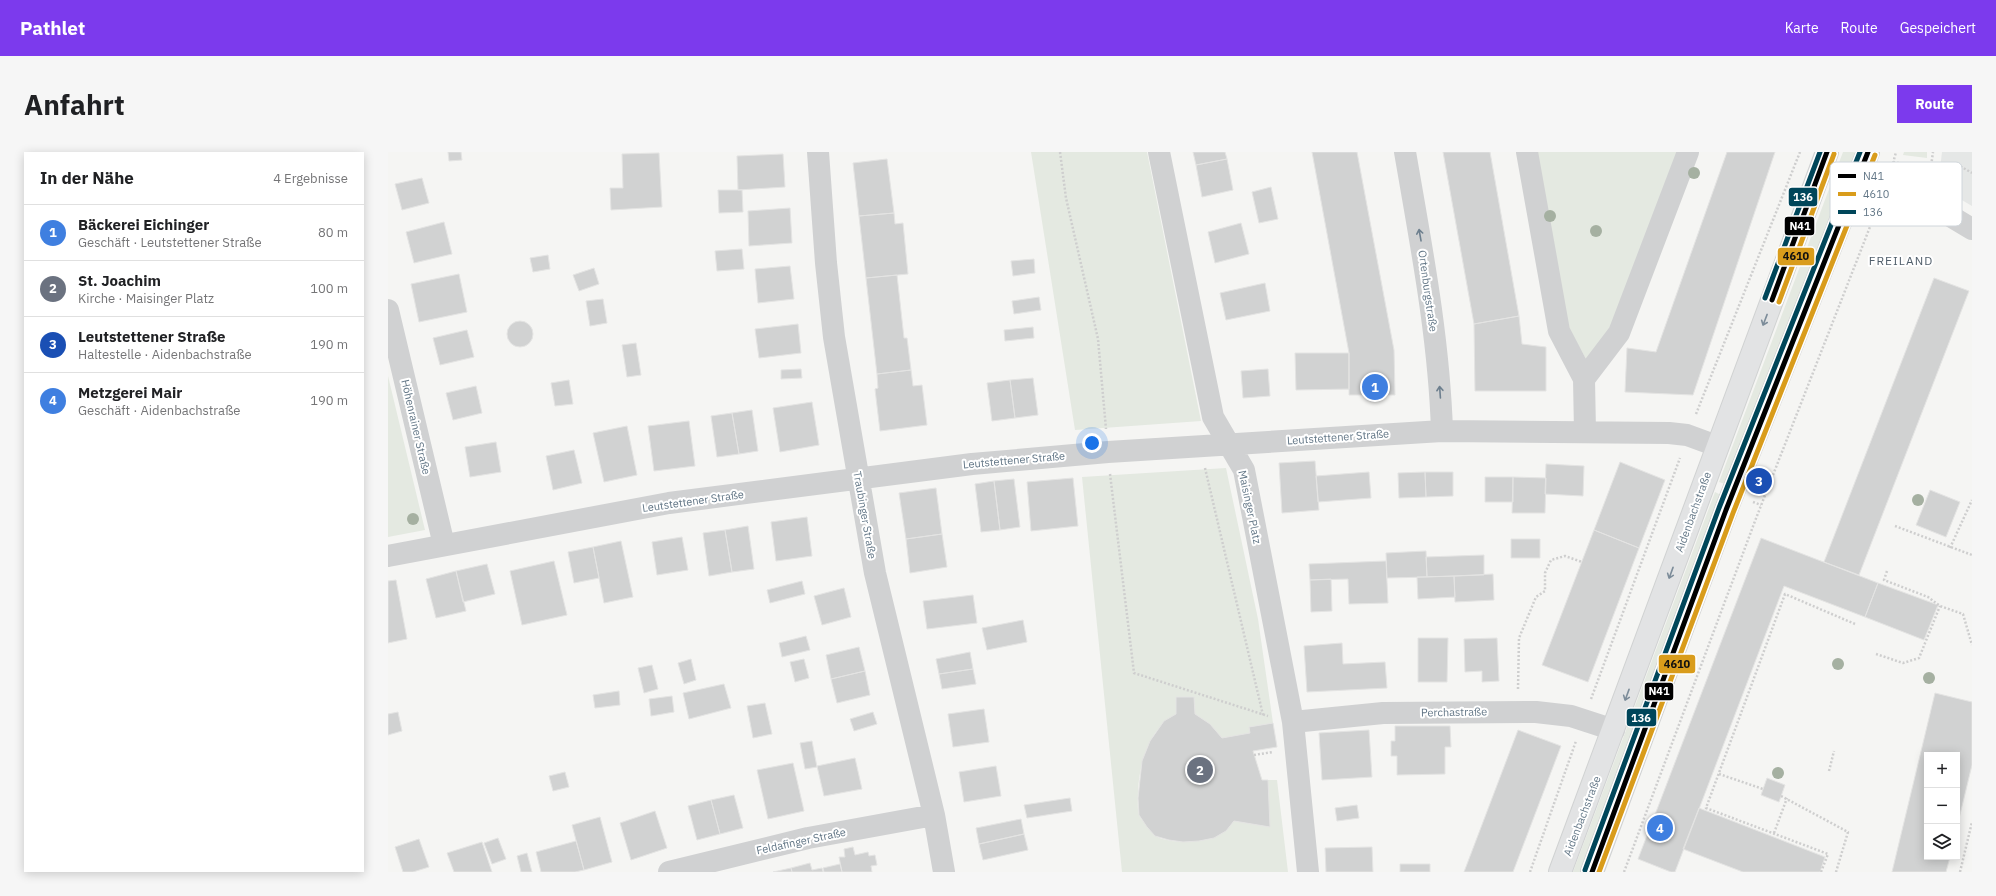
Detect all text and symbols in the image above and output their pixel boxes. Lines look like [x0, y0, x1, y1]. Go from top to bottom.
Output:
text: Pathlet [20, 16, 85, 40]
text: Karte [1785, 19, 1819, 37]
text: Route [1841, 19, 1878, 37]
text: Gespeichert [1900, 19, 1976, 37]
button: Route [1897, 85, 1972, 123]
text: Anfahrt [24, 86, 125, 123]
legend [1830, 162, 1962, 226]
text: In der Nähe [40, 167, 134, 189]
text: N41 [1863, 169, 1884, 183]
text: 4 Ergebnisse [273, 170, 348, 187]
line badge: 136 [1788, 187, 1818, 207]
text: 4610 [1863, 187, 1889, 201]
text: 136 [1793, 190, 1813, 204]
text: 136 [1863, 205, 1883, 219]
text: Bäckerei Eichinger [78, 215, 209, 234]
line badge: N41 [1784, 216, 1815, 236]
text: N41 [1789, 219, 1811, 233]
text: 1 [49, 224, 57, 241]
text: 80 m [318, 224, 348, 241]
one-way arrow [1415, 229, 1423, 242]
text: Geschäft · Leutstettener Straße [78, 234, 262, 251]
line badge: 4610 [1777, 247, 1815, 266]
street label: Ortenburgstraße [1415, 249, 1441, 333]
text: 4610 [1783, 249, 1810, 263]
district label: FREILAND [1869, 253, 1933, 268]
text: St. Joachim [78, 271, 161, 290]
text: 2 [49, 280, 57, 297]
text: 100 m [310, 280, 348, 297]
text: Kirche · Maisinger Platz [78, 290, 214, 307]
one-way arrow [1760, 313, 1768, 325]
text: Leutstettener Straße [78, 327, 226, 346]
text: 3 [49, 336, 57, 353]
text: 190 m [310, 336, 348, 353]
text: Haltestelle · Aidenbachstraße [78, 346, 252, 363]
pin: 1 [1362, 372, 1388, 402]
street label: Höhenrainer Straße [398, 378, 434, 476]
text: Metzgerei Mair [78, 383, 182, 402]
one-way arrow [1437, 386, 1444, 399]
text: 4 [49, 392, 57, 409]
text: 190 m [310, 392, 348, 409]
text: Geschäft · Aidenbachstraße [78, 402, 241, 419]
street label: Leutstettener Straße [1286, 426, 1390, 448]
your location [1082, 433, 1102, 453]
street label: Leutstettener Straße [962, 449, 1066, 471]
pin: 3 [1746, 466, 1772, 496]
street label: Maisinger Platz [1235, 469, 1265, 545]
street label: Traubinger Straße [850, 470, 880, 560]
street label: Aidenbachstraße [1672, 470, 1714, 554]
street label: Leutstettener Straße [641, 487, 745, 515]
one-way arrow [1666, 566, 1674, 578]
line badge: 4610 [1658, 654, 1696, 674]
text: 4610 [1664, 657, 1691, 671]
line badge: N41 [1644, 682, 1674, 701]
text: N41 [1648, 684, 1670, 698]
one-way arrow [1622, 689, 1630, 701]
street label: Perchastraße [1421, 704, 1487, 720]
line badge: 136 [1626, 708, 1657, 727]
text: 136 [1631, 711, 1651, 725]
map controls [1924, 752, 1960, 860]
button: + [1924, 752, 1960, 788]
pin: 2 [1187, 755, 1213, 785]
street label: Aidenbachstraße [1560, 774, 1604, 858]
button: − [1924, 788, 1960, 824]
pin: 4 [1647, 813, 1673, 843]
button: layers [1924, 824, 1960, 860]
street label: Feldafinger Straße [755, 825, 847, 857]

